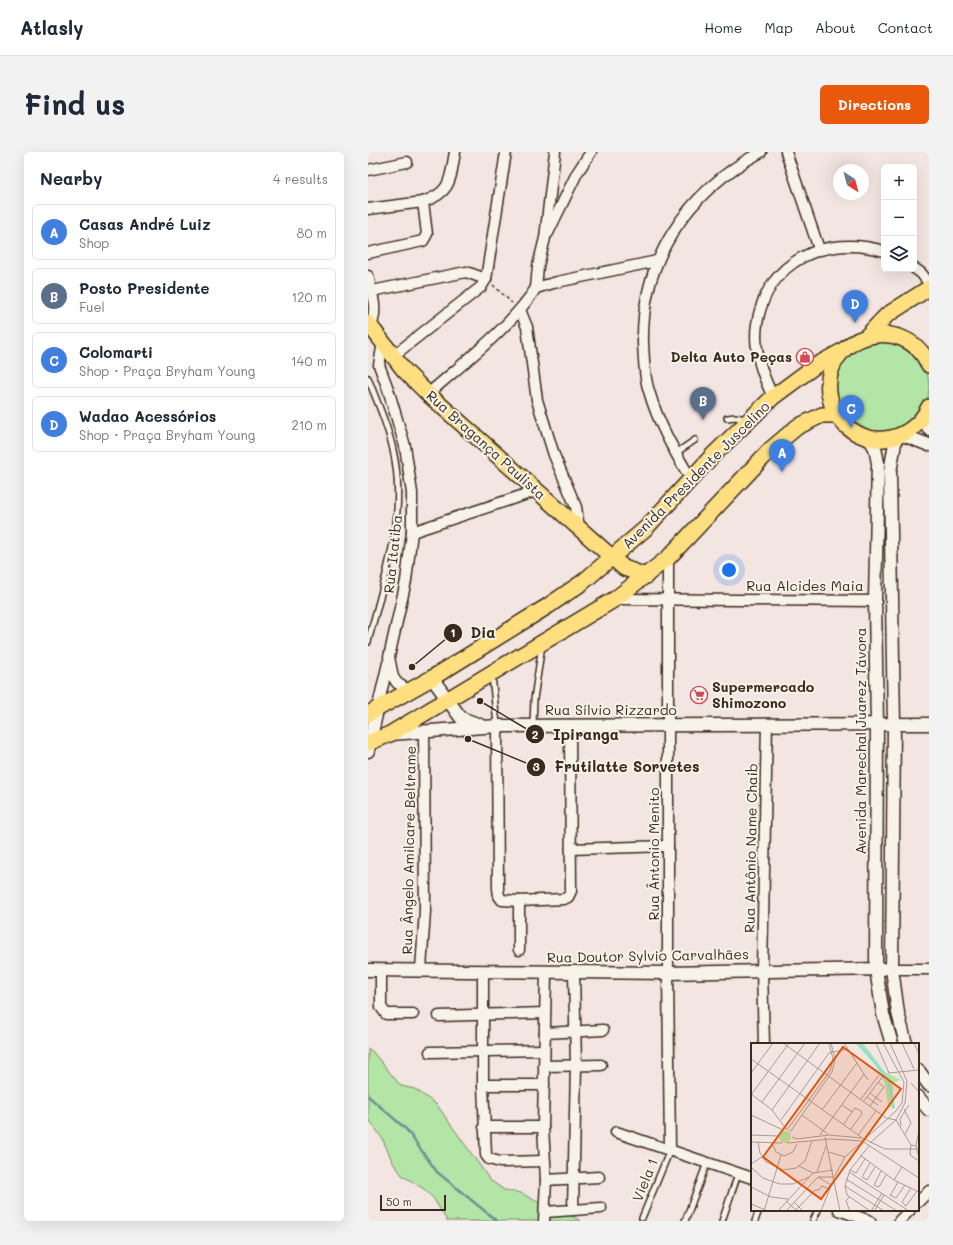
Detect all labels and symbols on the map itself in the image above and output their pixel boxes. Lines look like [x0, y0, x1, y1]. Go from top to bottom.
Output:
north arrow [833, 164, 869, 200]
pin: D [842, 290, 868, 323]
place label: Delta Auto Peças [671, 347, 792, 366]
shop icon: Delta Auto Peças [795, 347, 815, 367]
street label: Rua Bragança Paulista [422, 386, 550, 503]
pin: B [690, 387, 716, 420]
pin: C [838, 395, 864, 428]
street label: Avenida Presidente Juscelino [618, 397, 774, 553]
pin: A [769, 439, 795, 472]
street label: Rua Itatiba [379, 514, 406, 594]
your location [719, 560, 739, 580]
street label: Rua Alcides Maia [746, 576, 864, 595]
callout: Dia [443, 620, 504, 647]
text: Dia [470, 622, 496, 642]
text: 1 [450, 624, 456, 640]
street label: Avenida Marechal Juarez Távora [851, 628, 870, 854]
place label: Supermercado Shimozono [712, 677, 815, 712]
supermarket icon: Supermercado Shimozono [689, 685, 709, 705]
street label: Rua Sílvio Rizzardo [545, 700, 677, 719]
callout: Ipiranga [525, 721, 627, 748]
text: Ipiranga [553, 724, 619, 744]
text: 2 [532, 726, 539, 742]
street label: Rua Ângelo Amilcare Beltrame [397, 745, 420, 955]
callout: Frutilatte Sorvetes [526, 753, 707, 780]
text: Frutilatte Sorvetes [554, 756, 700, 776]
text: 3 [532, 758, 540, 774]
street label: Rua Antônio Name Chaib [740, 763, 761, 933]
street label: Rua Ântonio Menito [644, 788, 663, 920]
street label: Rua Doutor Sylvio Carvalhães [547, 944, 749, 967]
inset map [751, 1043, 919, 1211]
street label: Viela 1 [627, 1155, 662, 1204]
scale bar [380, 1193, 446, 1212]

